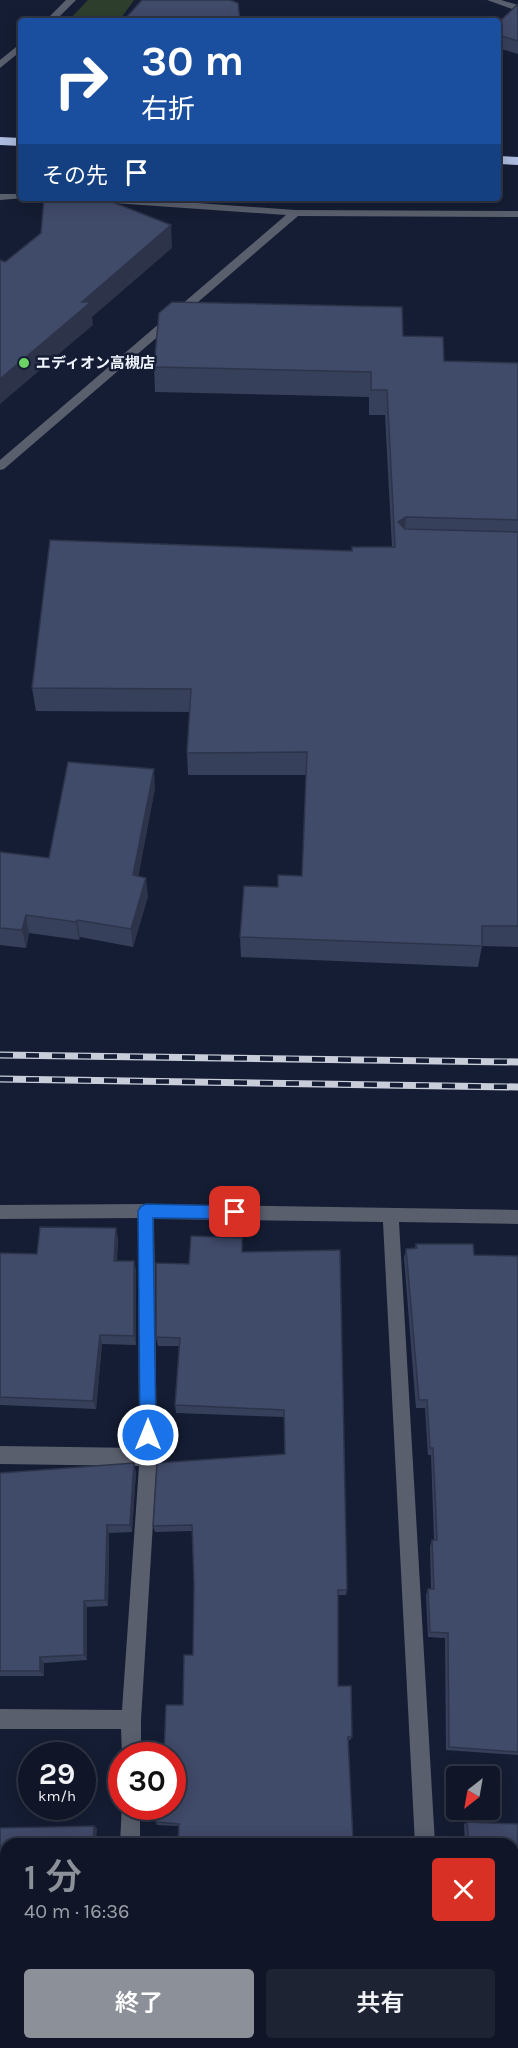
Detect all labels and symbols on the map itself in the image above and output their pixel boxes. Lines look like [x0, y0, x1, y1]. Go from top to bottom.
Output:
place label: エディオン高槻店 [36, 354, 155, 372]
marker: エディオン高槻店 [17, 356, 31, 370]
pin [209, 1186, 260, 1237]
position arrow [116, 1403, 180, 1467]
speed limit sign: 30 [108, 1742, 186, 1820]
north arrow [446, 1766, 500, 1820]

